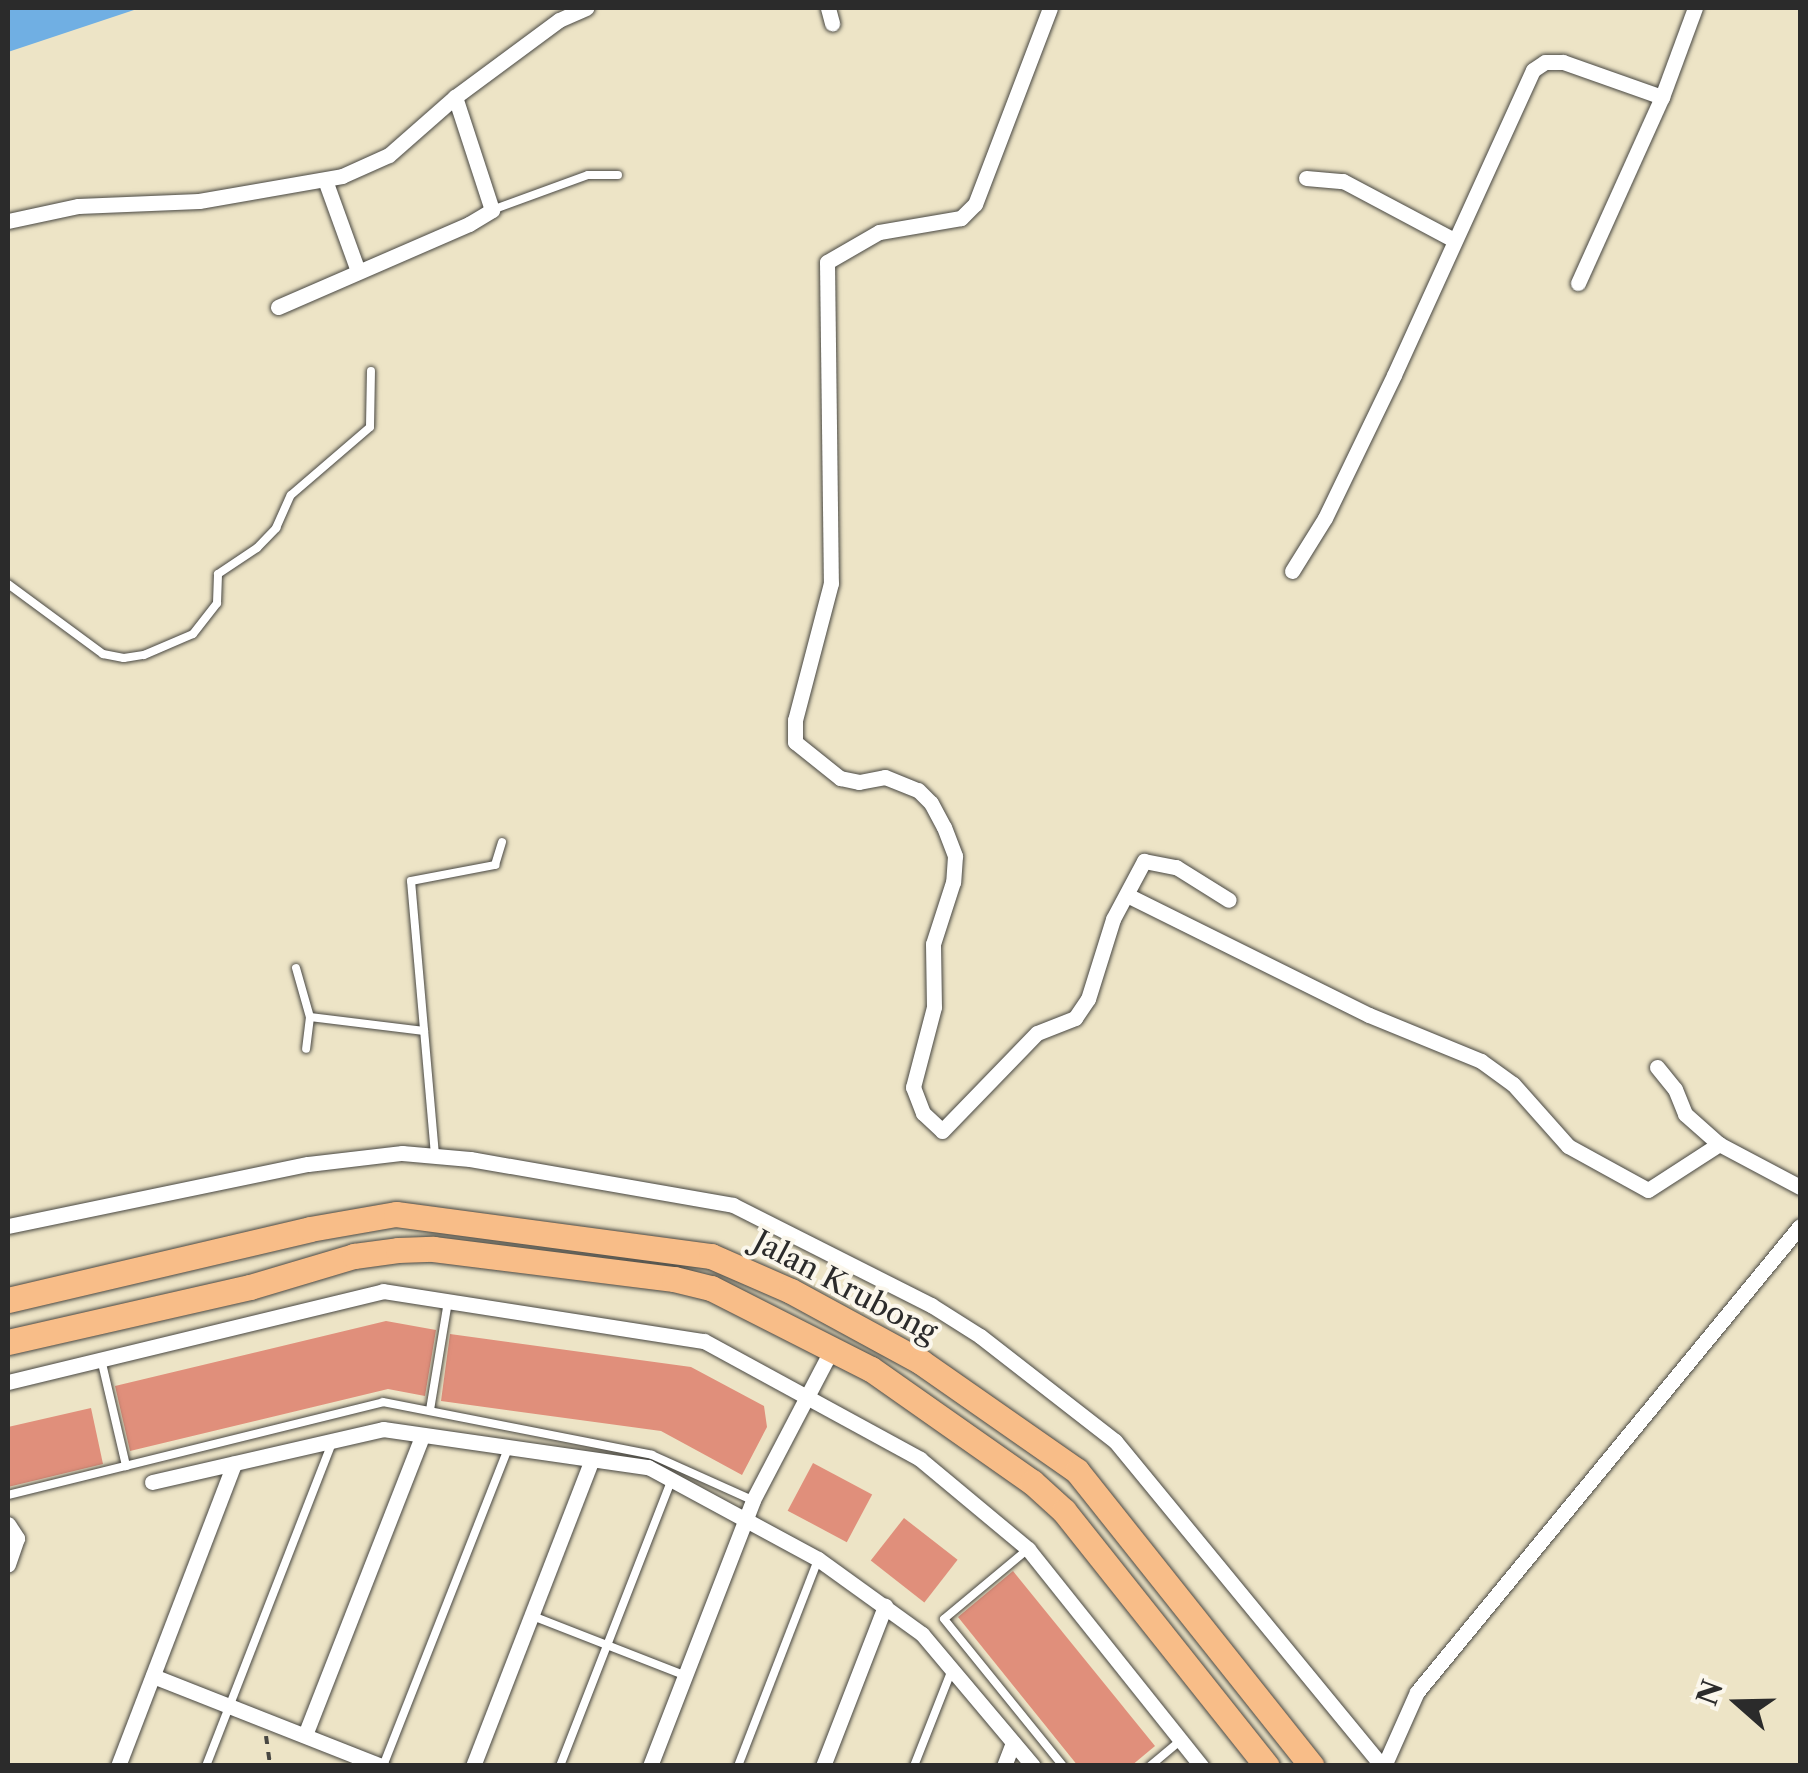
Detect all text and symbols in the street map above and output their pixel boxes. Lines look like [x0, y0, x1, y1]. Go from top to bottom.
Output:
street label: Jalan Krubong [747, 1223, 943, 1351]
north arrow [1688, 1653, 1788, 1753]
text: N [1690, 1675, 1730, 1710]

